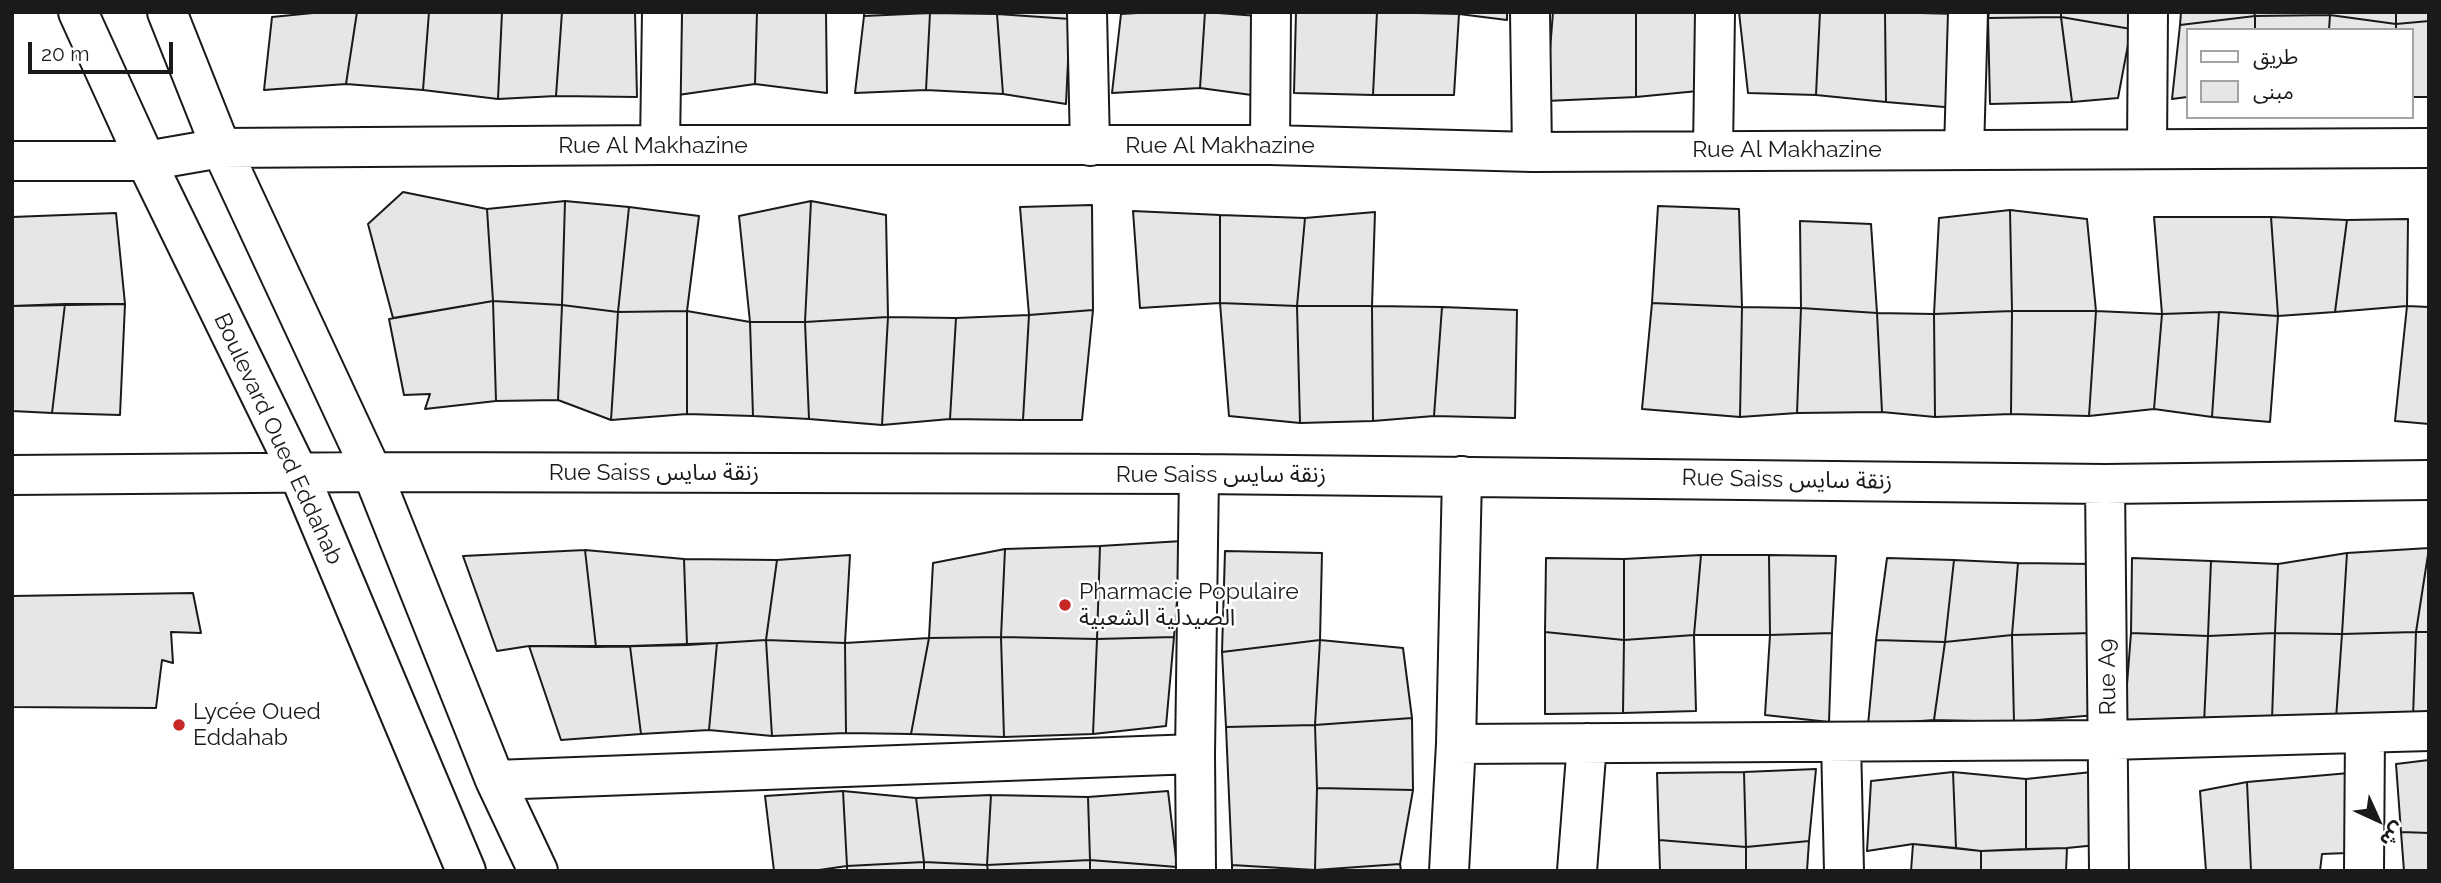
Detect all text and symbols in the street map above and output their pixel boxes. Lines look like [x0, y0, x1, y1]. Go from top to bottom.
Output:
scale bar [32, 28, 177, 72]
legend [2186, 28, 2413, 119]
text: 20 m [41, 41, 89, 66]
text: طريق [2253, 44, 2298, 69]
text: مبنى [2253, 79, 2294, 104]
street label: Rue Al Makhazine [558, 132, 748, 160]
street label: Rue Al Makhazine [1125, 132, 1315, 160]
street label: Rue Al Makhazine [1692, 136, 1882, 164]
street label: Boulevard Oued Eddahab [208, 309, 348, 569]
street label: Rue Saiss زنقة سايس [549, 459, 759, 487]
street label: Rue Saiss زنقة سايس [1116, 461, 1326, 489]
street label: Rue Saiss زنقة سايس [1681, 464, 1893, 496]
place label: Pharmacie Populaire الصيدلية الشعبية [1079, 578, 1299, 632]
marker: Pharmacie Populaire الصيدلية الشعبية [1057, 597, 1073, 613]
street label: Rue A9 [2094, 638, 2122, 716]
place label: Lycée Oued Eddahab [193, 698, 321, 752]
marker: Lycée Oued Eddahab [171, 717, 187, 733]
north arrow [2343, 785, 2413, 855]
text: ش [2376, 818, 2410, 852]

